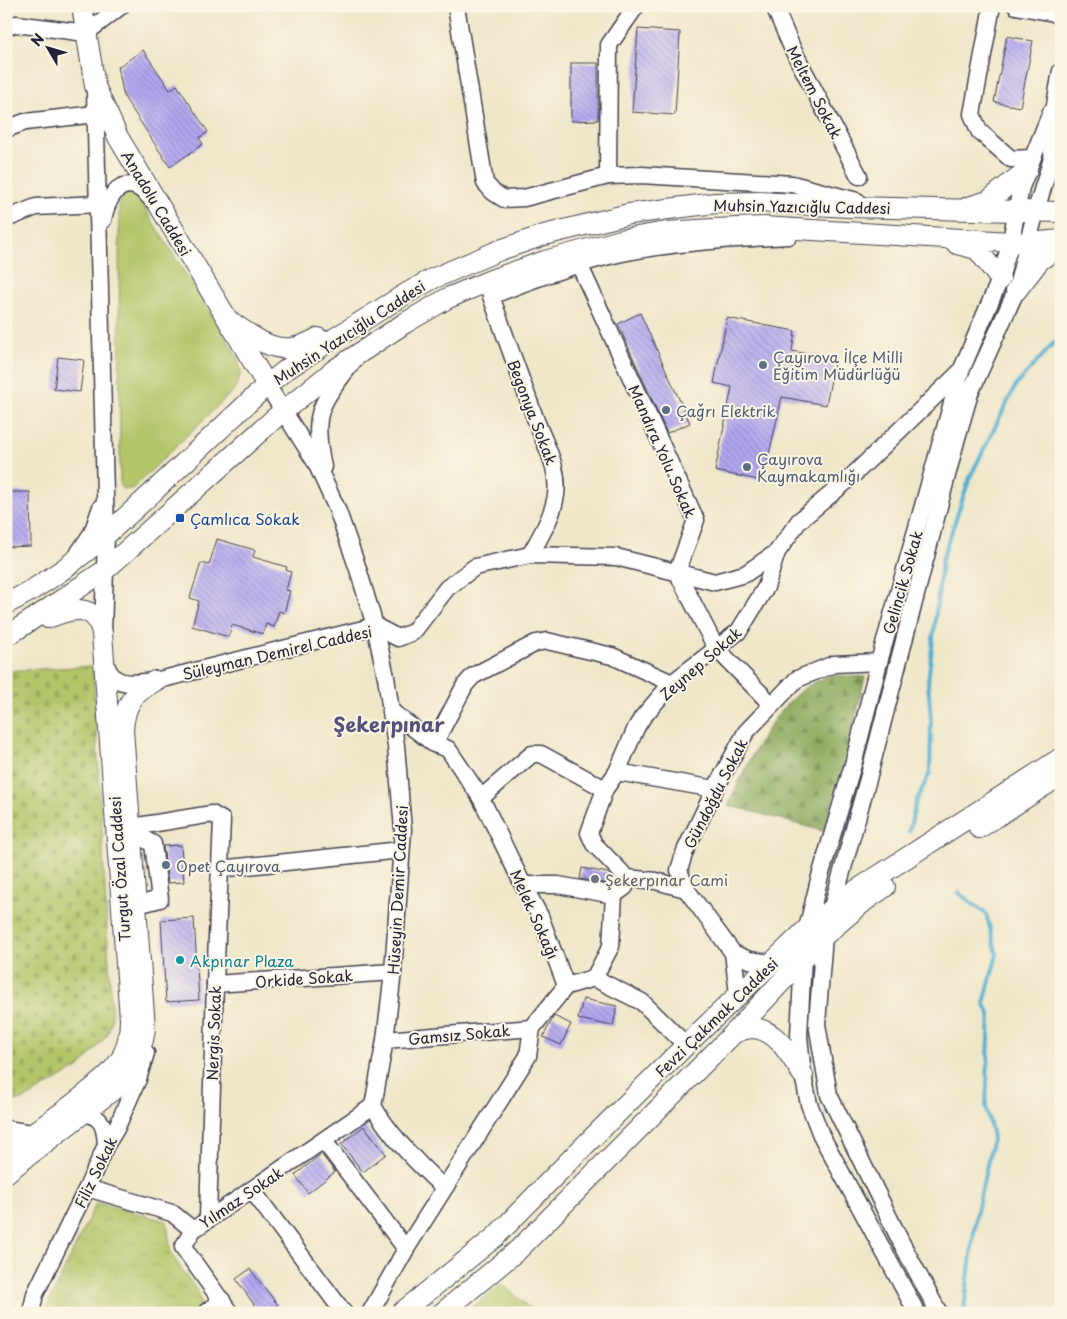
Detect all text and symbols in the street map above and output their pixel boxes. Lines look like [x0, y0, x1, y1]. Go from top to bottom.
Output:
north arrow [22, 22, 72, 72]
text: N [26, 29, 49, 51]
street label: Meltem Sokak [782, 41, 849, 143]
street label: Anadolu Caddesi [116, 146, 198, 260]
street label: Muhsin Yazıcığlu Caddesi [713, 193, 891, 219]
street label: Muhsin Yazıcığlu Caddesi [268, 274, 430, 390]
place label: Çayırova İlçe Milli Eğitim Müdürlüğü [773, 345, 903, 385]
street label: Begonya Sokak [502, 356, 564, 468]
marker: Çayırova İlçe Milli Eğitim Müdürlüğü [757, 359, 769, 371]
street label: Mandıra Yolu Sokak [623, 381, 703, 522]
place label: Çağrı Elektrik [676, 399, 776, 422]
marker: Çağrı Elektrik [660, 404, 672, 416]
place label: Çayırova Kaymakamlığı [757, 447, 860, 487]
marker: Çayırova Kaymakamlığı [741, 461, 753, 473]
place label: Çamlıca Sokak [190, 507, 300, 530]
marker: Çamlıca Sokak [174, 512, 186, 524]
street label: Gelincik Sokak [876, 527, 928, 637]
street label: Süleyman Demirel Caddesi [180, 619, 374, 685]
street label: Zeynep Sokak [654, 621, 746, 705]
district label: Şekerpınar [333, 709, 445, 739]
street label: Gündoğdu Sokak [677, 733, 753, 852]
street label: Turgut Özal Caddesi [102, 796, 136, 942]
street label: Hüseyin Demir Caddesi [381, 805, 413, 975]
place label: Opet Çayırova [176, 854, 281, 877]
marker: Opet Çayırova [160, 859, 172, 871]
street label: Melek Sokağı [505, 865, 565, 963]
place label: Şekerpınar Cami [605, 868, 728, 891]
marker: Şekerpınar Cami [589, 873, 601, 885]
place label: Akpınar Plaza [190, 949, 294, 972]
street label: Fevzi Çakmak Caddesi [649, 952, 783, 1082]
marker: Akpınar Plaza [174, 954, 186, 966]
street label: Orkide Sokak [254, 963, 354, 993]
street label: Nergis Sokak [200, 985, 226, 1081]
street label: Gamsız Sokak [407, 1018, 511, 1050]
street label: Filiz Sokak [68, 1132, 122, 1212]
street label: Yılmaz Sokak [194, 1160, 288, 1234]

